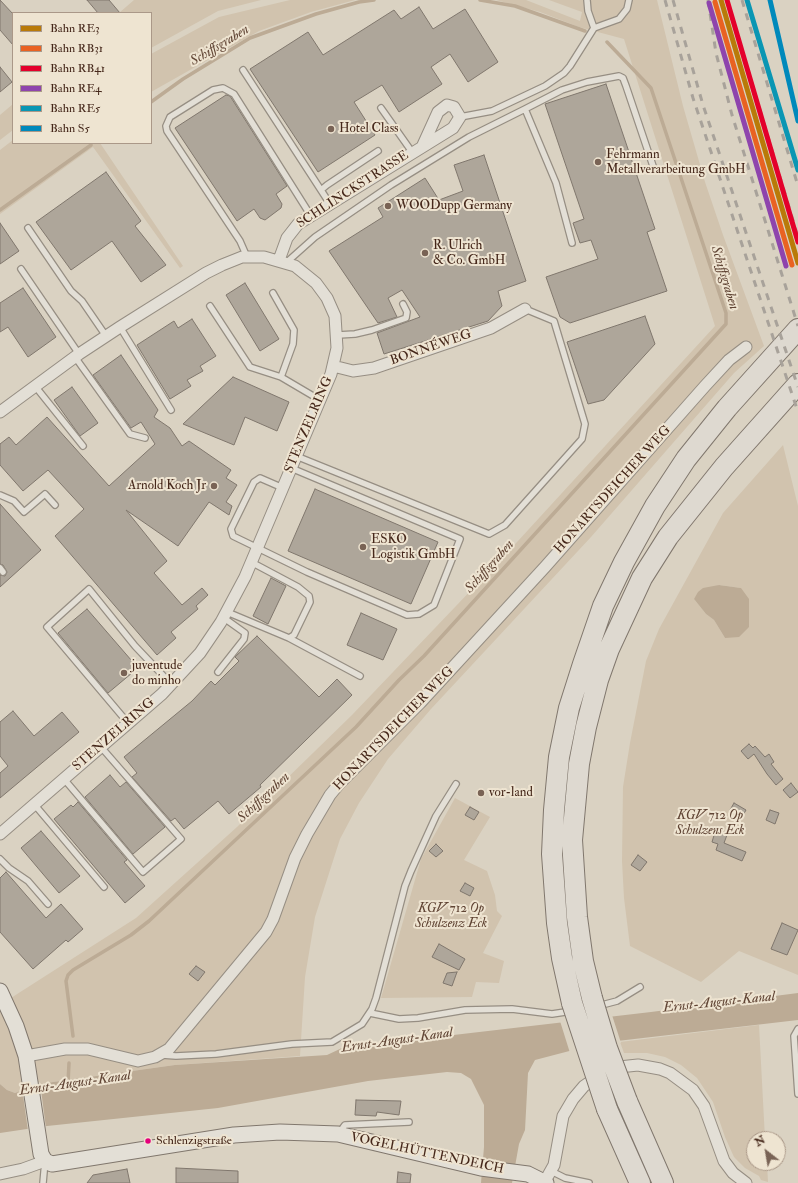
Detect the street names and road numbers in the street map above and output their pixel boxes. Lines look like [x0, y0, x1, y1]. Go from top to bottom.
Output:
street label: SCHLINCKSTRASSE [294, 148, 412, 232]
street label: BONNÉWEG [388, 327, 474, 369]
street label: STENZELRING [282, 374, 336, 476]
street label: HONARTSDEICHER WEG [551, 423, 675, 557]
street label: HONARTSDEICHER WEG [331, 664, 457, 794]
street label: STENZELRING [70, 695, 158, 775]
street label: VOGELHÜTTENDEICH [349, 1130, 505, 1178]

